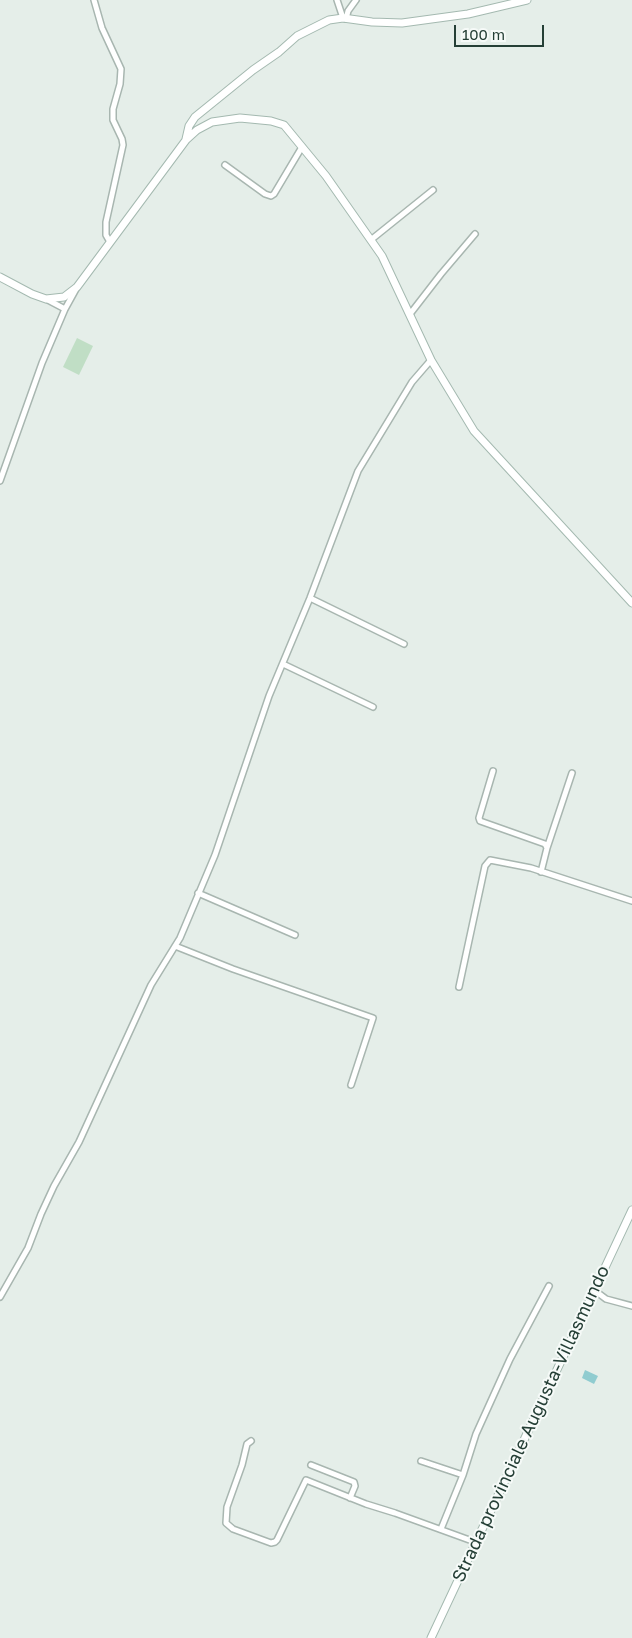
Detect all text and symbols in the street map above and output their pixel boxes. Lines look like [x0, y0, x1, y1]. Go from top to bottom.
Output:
scale bar [457, 15, 547, 47]
text: 100 m [462, 25, 505, 43]
street label: Strada provinciale Augusta-Villasmundo [448, 1262, 614, 1586]

